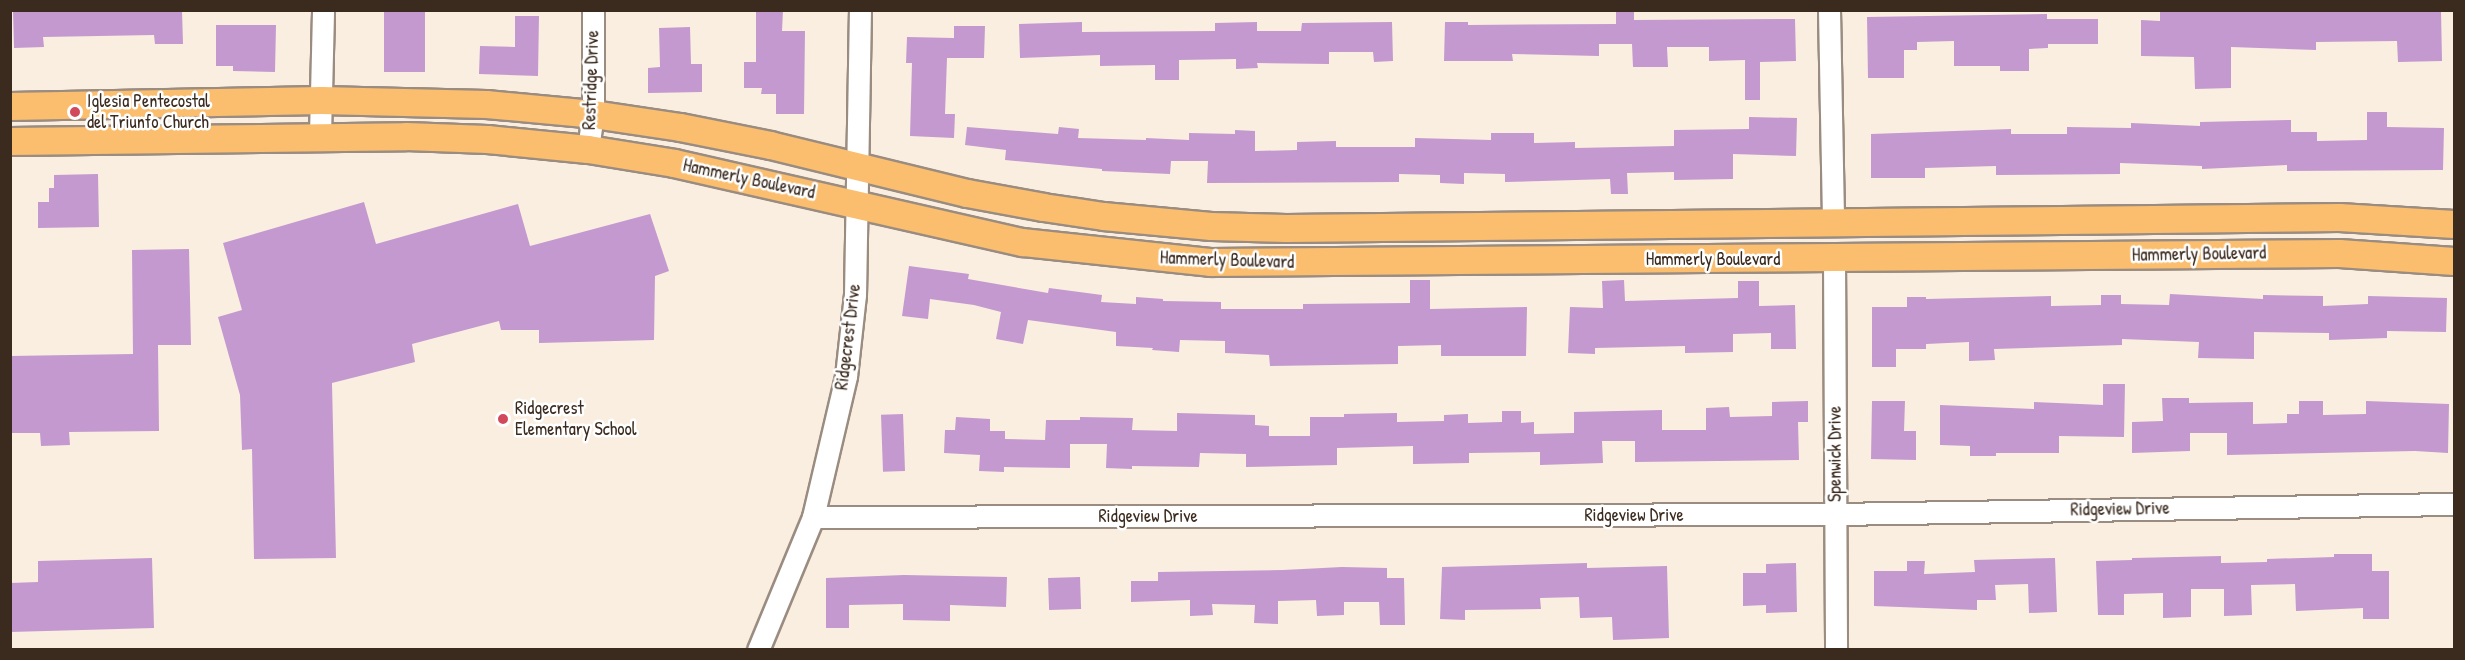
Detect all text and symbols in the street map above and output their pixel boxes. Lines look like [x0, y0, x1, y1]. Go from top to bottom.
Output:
street label: Restridge Drive [578, 30, 604, 130]
place label: Iglesia Pentecostal del Triunfo Church [87, 91, 210, 134]
marker: Iglesia Pentecostal del Triunfo Church [68, 105, 82, 119]
street label: Hammerly Boulevard [681, 154, 817, 204]
street label: Hammerly Boulevard [2132, 242, 2266, 266]
street label: Hammerly Boulevard [1159, 247, 1295, 273]
street label: Hammerly Boulevard [1646, 248, 1780, 270]
street label: Ridgecrest Drive [831, 283, 865, 391]
place label: Ridgecrest Elementary School [515, 398, 636, 440]
street label: Spenwick Drive [1824, 406, 1846, 502]
marker: Ridgecrest Elementary School [496, 412, 510, 426]
street label: Ridgeview Drive [2070, 497, 2170, 521]
street label: Ridgeview Drive [1584, 504, 1684, 526]
street label: Ridgeview Drive [1098, 505, 1198, 527]

